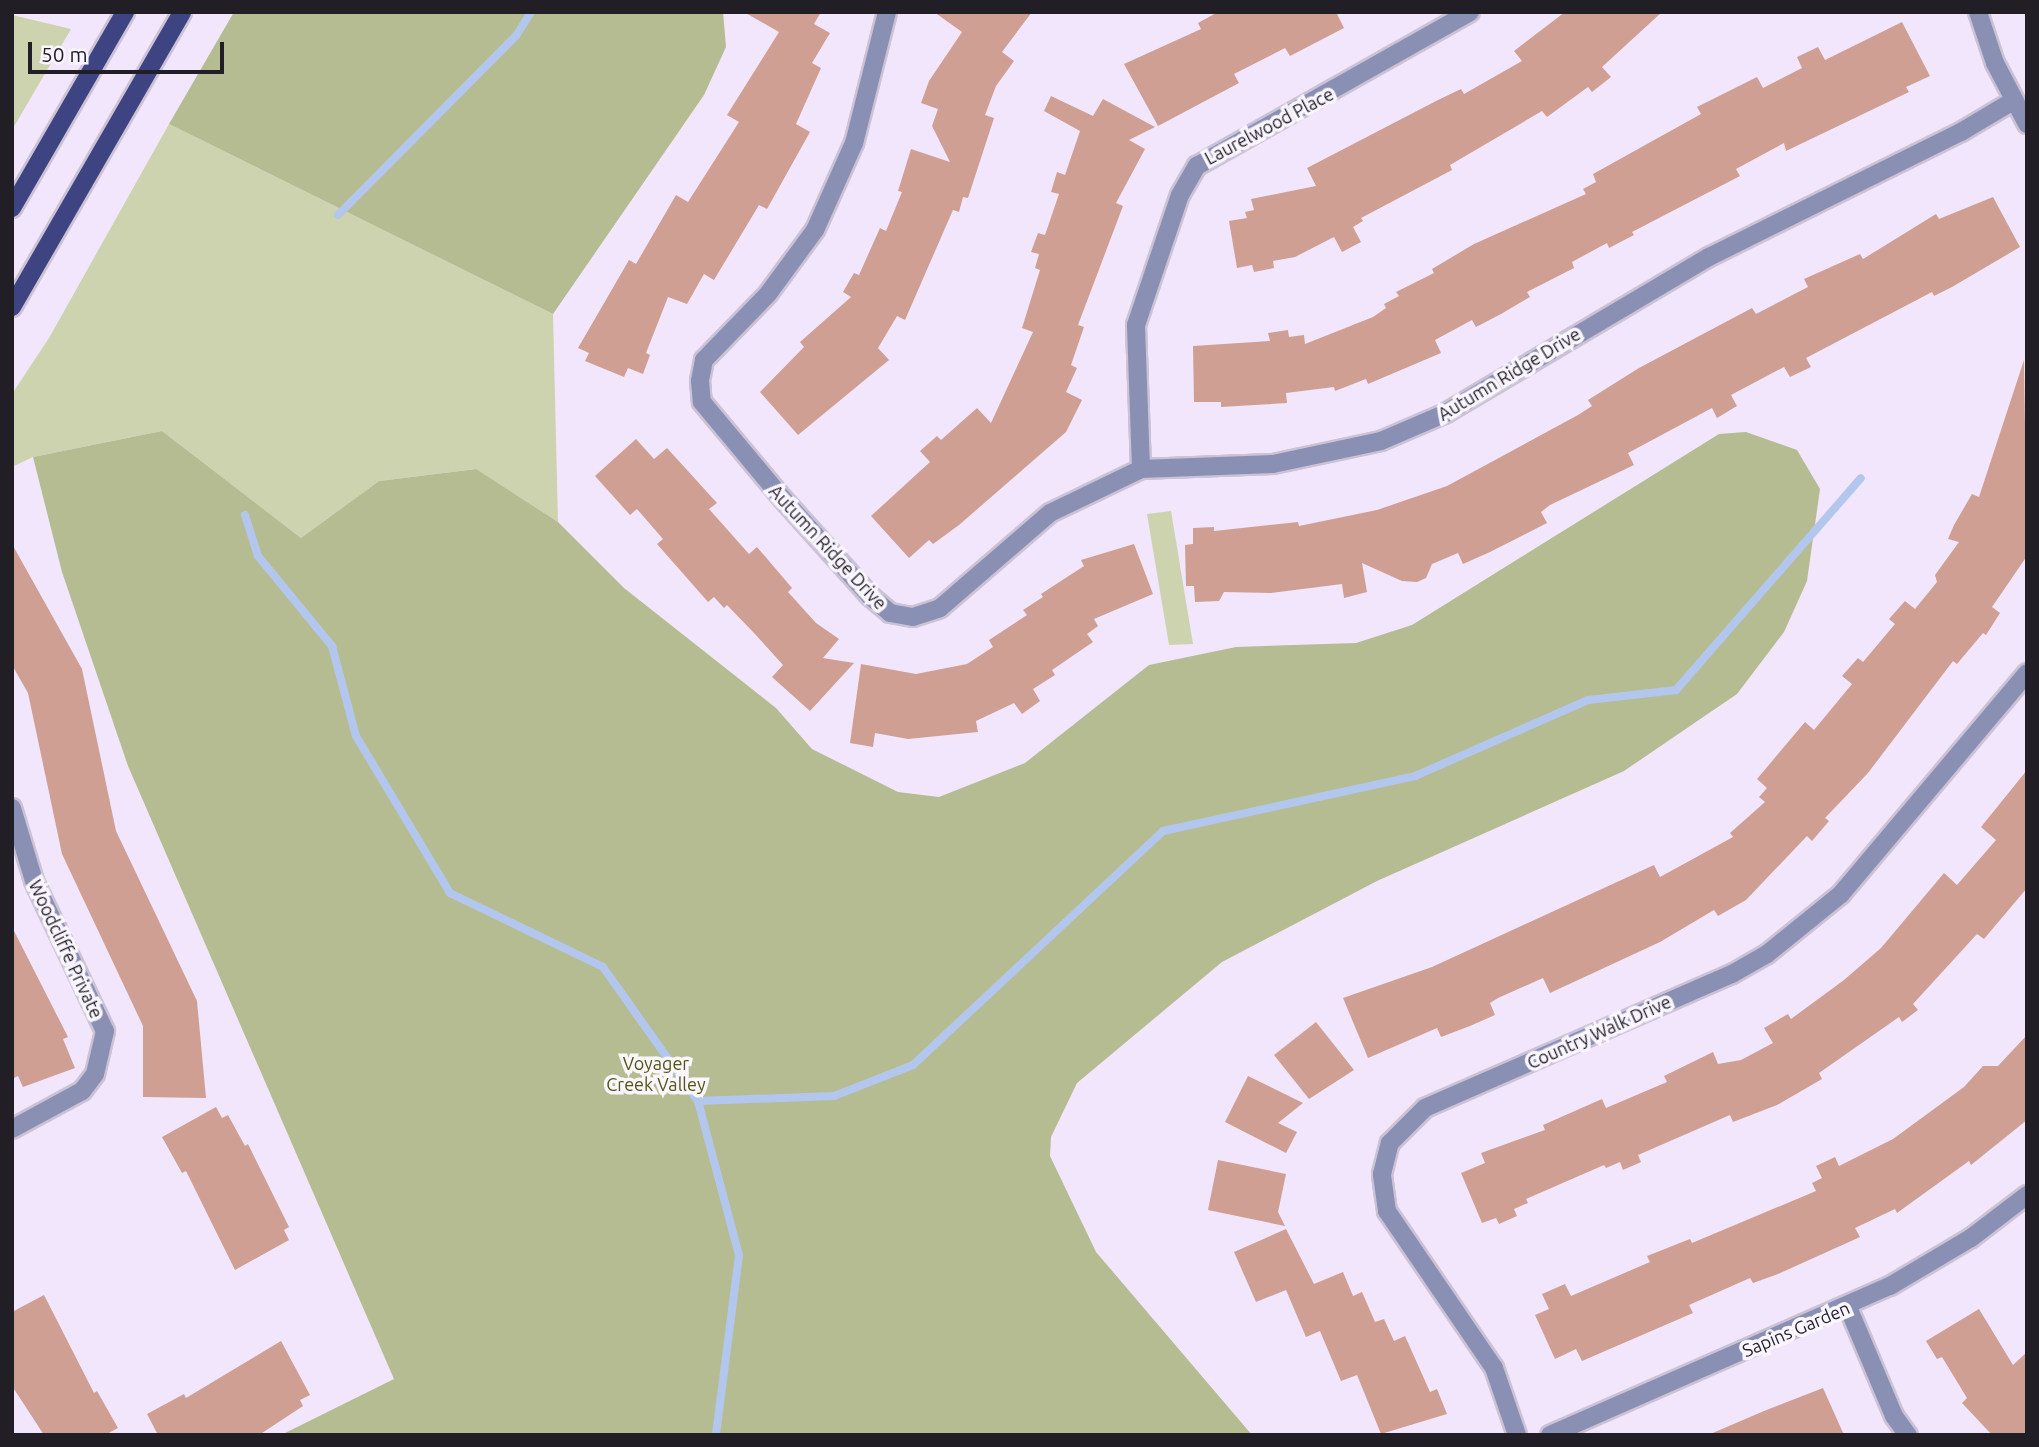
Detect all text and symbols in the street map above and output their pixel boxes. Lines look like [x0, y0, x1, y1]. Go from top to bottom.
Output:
scale bar [32, 28, 228, 72]
text: 50 m [41, 42, 88, 66]
street label: Laurelwood Place [1201, 83, 1337, 169]
street label: Autumn Ridge Drive [1434, 323, 1584, 425]
street label: Autumn Ridge Drive [765, 480, 891, 614]
street label: Woodcliffe Private [24, 876, 108, 1022]
street label: Country Walk Drive [1524, 991, 1674, 1073]
park label: Voyager Creek Valley [606, 1053, 706, 1096]
street label: Sapins Garden [1739, 1297, 1853, 1361]

